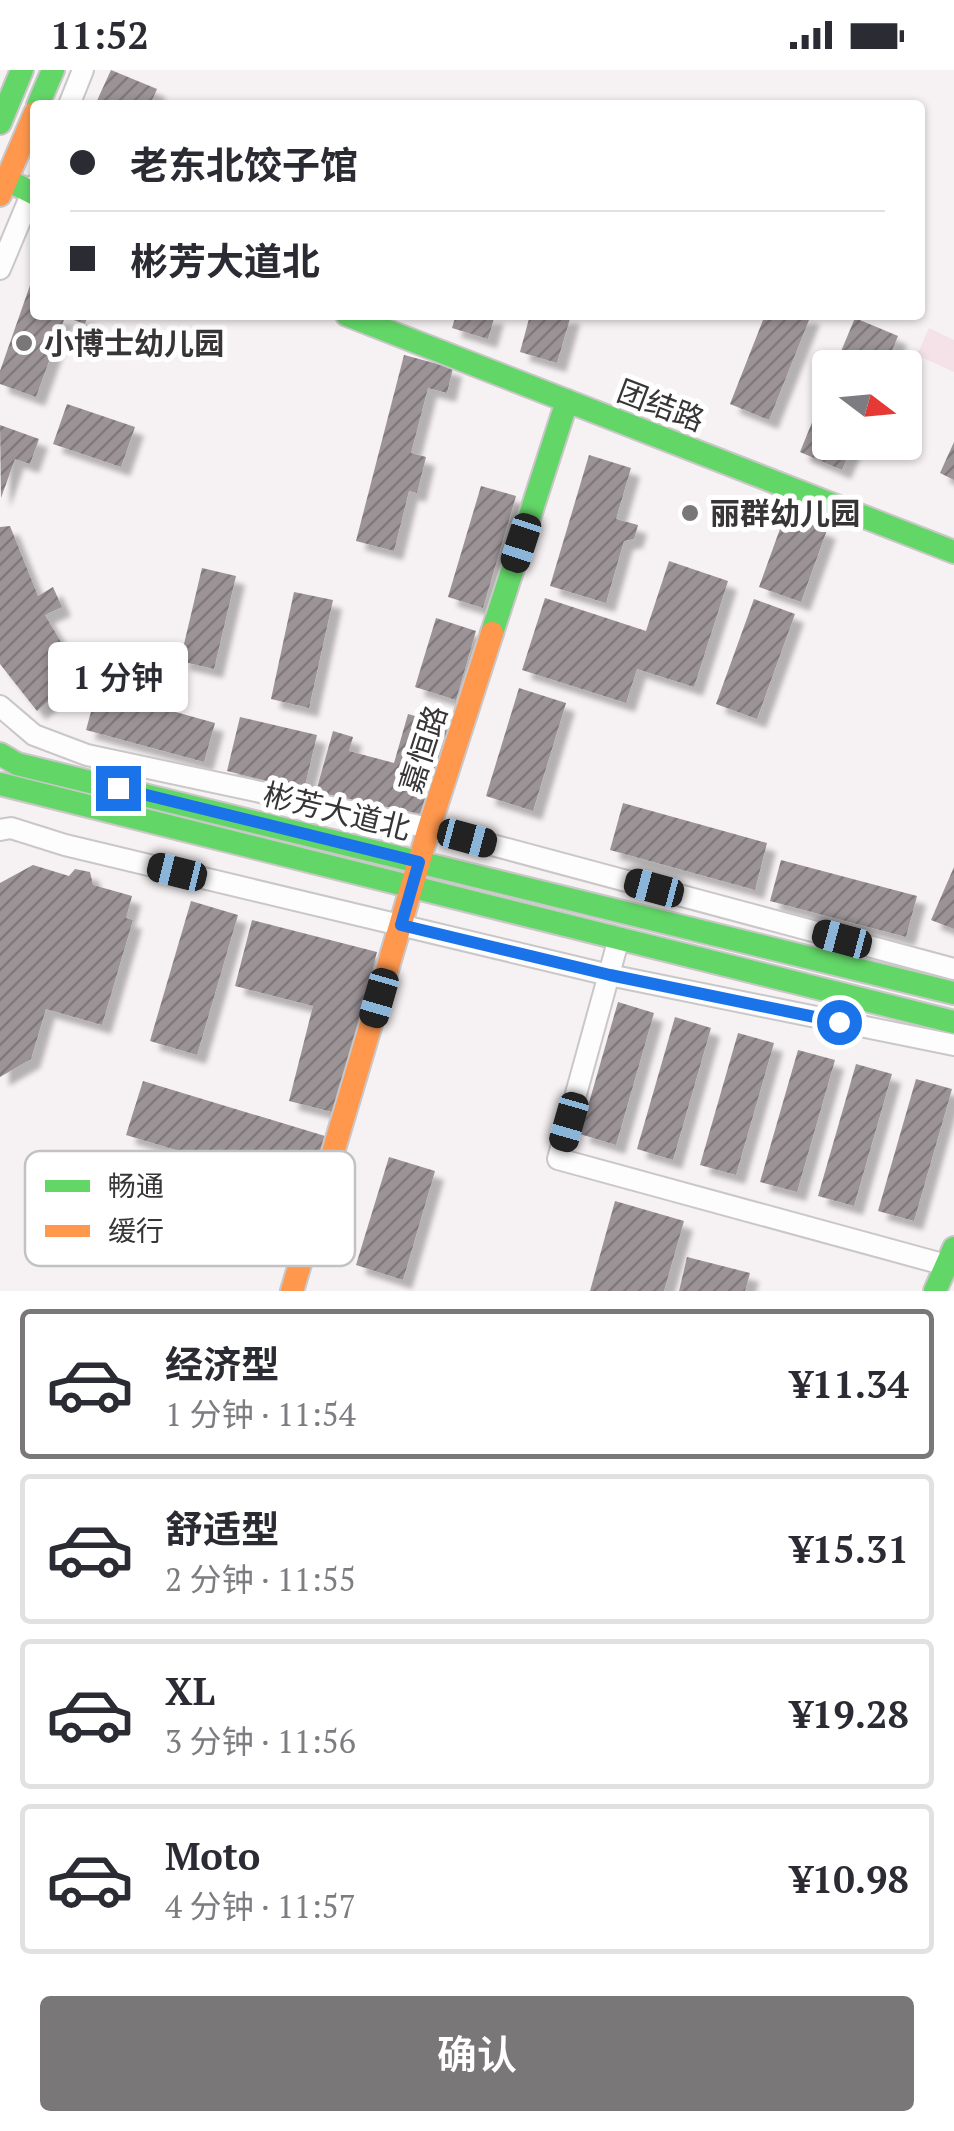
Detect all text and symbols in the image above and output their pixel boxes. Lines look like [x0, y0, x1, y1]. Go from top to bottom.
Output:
text: 11:52 [50, 10, 149, 60]
text: 老东北饺子馆 [130, 140, 358, 190]
text: 彬芳大道北 [130, 236, 320, 286]
place label: 小博士幼儿园 [44, 323, 224, 363]
marker: 小博士幼儿园 [13, 332, 35, 354]
north arrow [812, 350, 922, 460]
map controls [812, 350, 922, 460]
street label: 团结路 [612, 370, 710, 440]
place label: 丽群幼儿园 [710, 493, 860, 533]
marker: 丽群幼儿园 [679, 502, 701, 524]
car [497, 510, 545, 576]
callout: 1 分钟 [48, 643, 188, 713]
text: 1 分钟 [73, 656, 163, 698]
street label: 嘉恒路 [390, 700, 456, 798]
route end [96, 766, 141, 811]
street label: 彬芳大道北 [259, 773, 415, 849]
car [434, 816, 500, 860]
car [144, 850, 210, 894]
car [621, 866, 687, 910]
car [809, 917, 875, 961]
car [356, 965, 402, 1031]
route start [817, 1000, 862, 1045]
car [546, 1089, 592, 1155]
legend [25, 1151, 355, 1266]
text: 畅通 [108, 1167, 164, 1204]
text: 缓行 [108, 1212, 164, 1249]
icon: car [45, 1339, 135, 1429]
text: 经济型 [165, 1339, 279, 1389]
text: ¥11.34 [790, 1359, 909, 1409]
text: 1 分钟 · 11:54 [165, 1393, 356, 1435]
icon: car [45, 1504, 135, 1594]
text: 舒适型 [165, 1504, 279, 1554]
text: ¥15.31 [790, 1524, 909, 1574]
text: 2 分钟 · 11:55 [165, 1558, 356, 1600]
text: XL [165, 1666, 215, 1716]
icon: car [45, 1669, 135, 1759]
text: ¥19.28 [790, 1689, 909, 1739]
text: 3 分钟 · 11:56 [165, 1720, 356, 1762]
text: Moto [165, 1831, 260, 1881]
icon: car [45, 1834, 135, 1924]
text: ¥10.98 [790, 1854, 909, 1904]
text: 4 分钟 · 11:57 [165, 1885, 356, 1927]
button: 确认 [40, 1996, 914, 2111]

